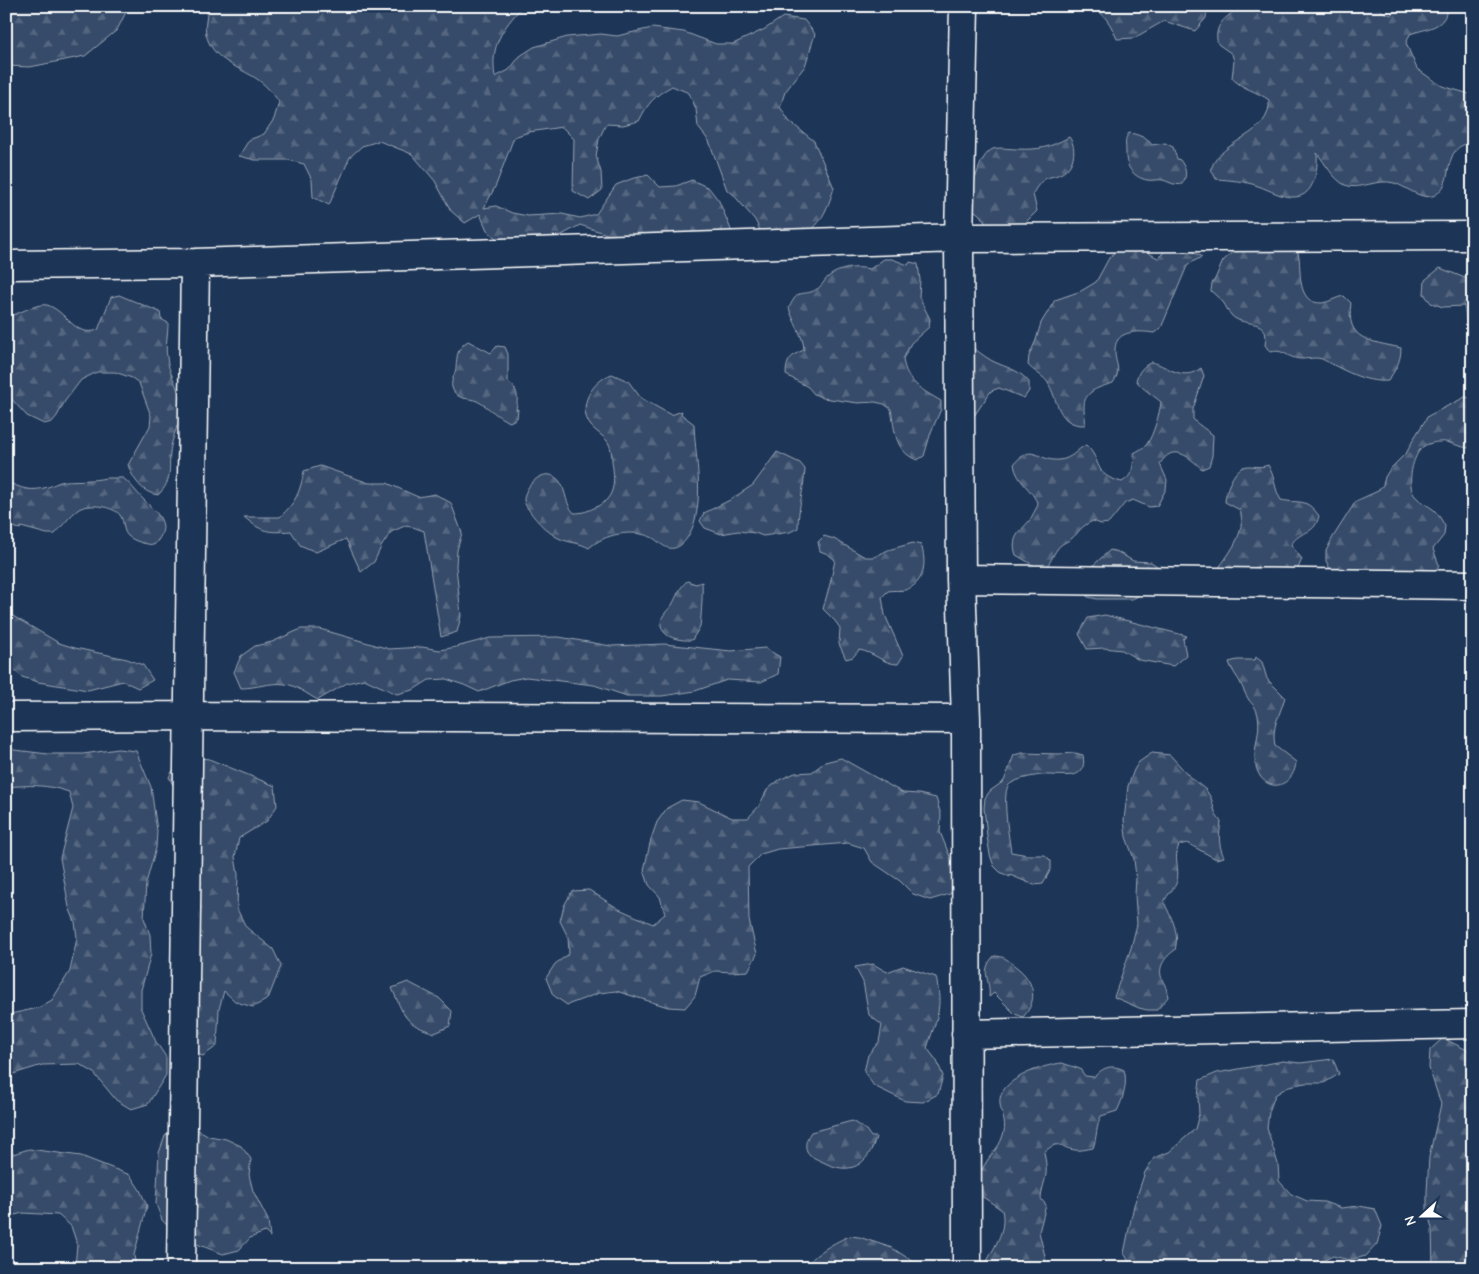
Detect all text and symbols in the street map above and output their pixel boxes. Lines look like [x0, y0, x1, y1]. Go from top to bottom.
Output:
north arrow [1396, 1192, 1446, 1242]
text: N [1401, 1213, 1420, 1228]

